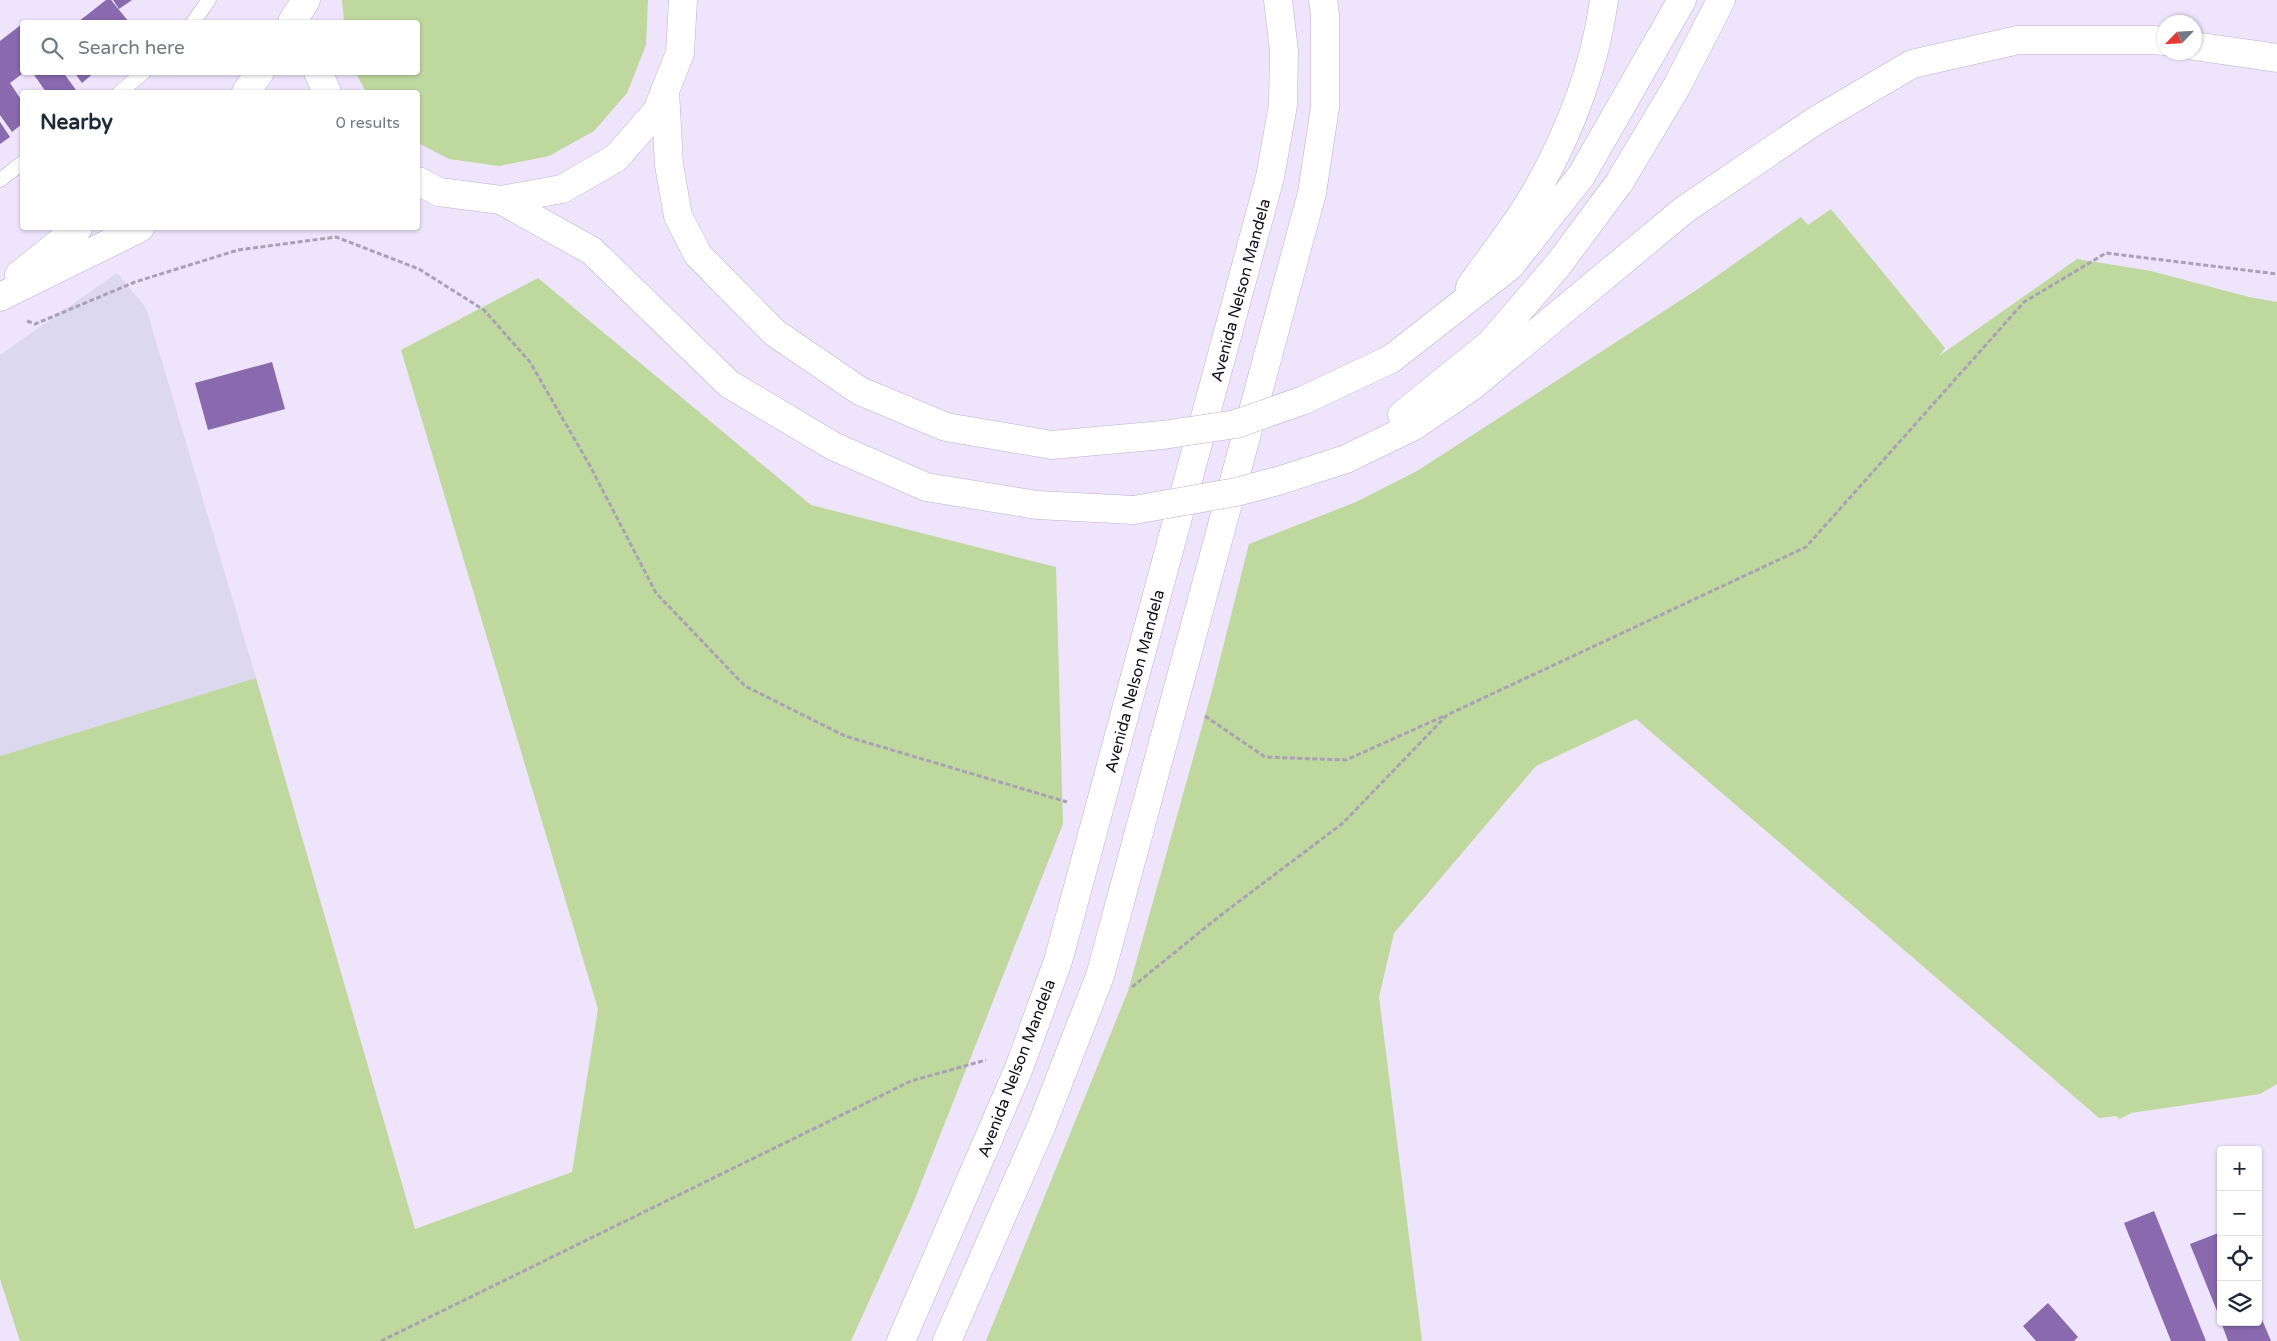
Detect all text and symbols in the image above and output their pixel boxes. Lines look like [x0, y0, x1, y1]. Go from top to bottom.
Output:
north arrow [2157, 15, 2202, 60]
search box [20, 20, 420, 75]
icon: search [38, 34, 66, 62]
text: Search here [78, 37, 185, 59]
text: Nearby [40, 110, 113, 135]
text: 0 results [336, 113, 400, 133]
street label: Avenida Nelson Mandela [1207, 196, 1275, 384]
street label: Avenida Nelson Mandela [1101, 587, 1169, 775]
street label: Avenida Nelson Mandela [974, 977, 1060, 1160]
map controls [2217, 1146, 2262, 1326]
button: + [2217, 1146, 2262, 1191]
button: − [2217, 1191, 2262, 1236]
button: locate [2217, 1236, 2262, 1281]
button: layers [2217, 1281, 2262, 1326]

